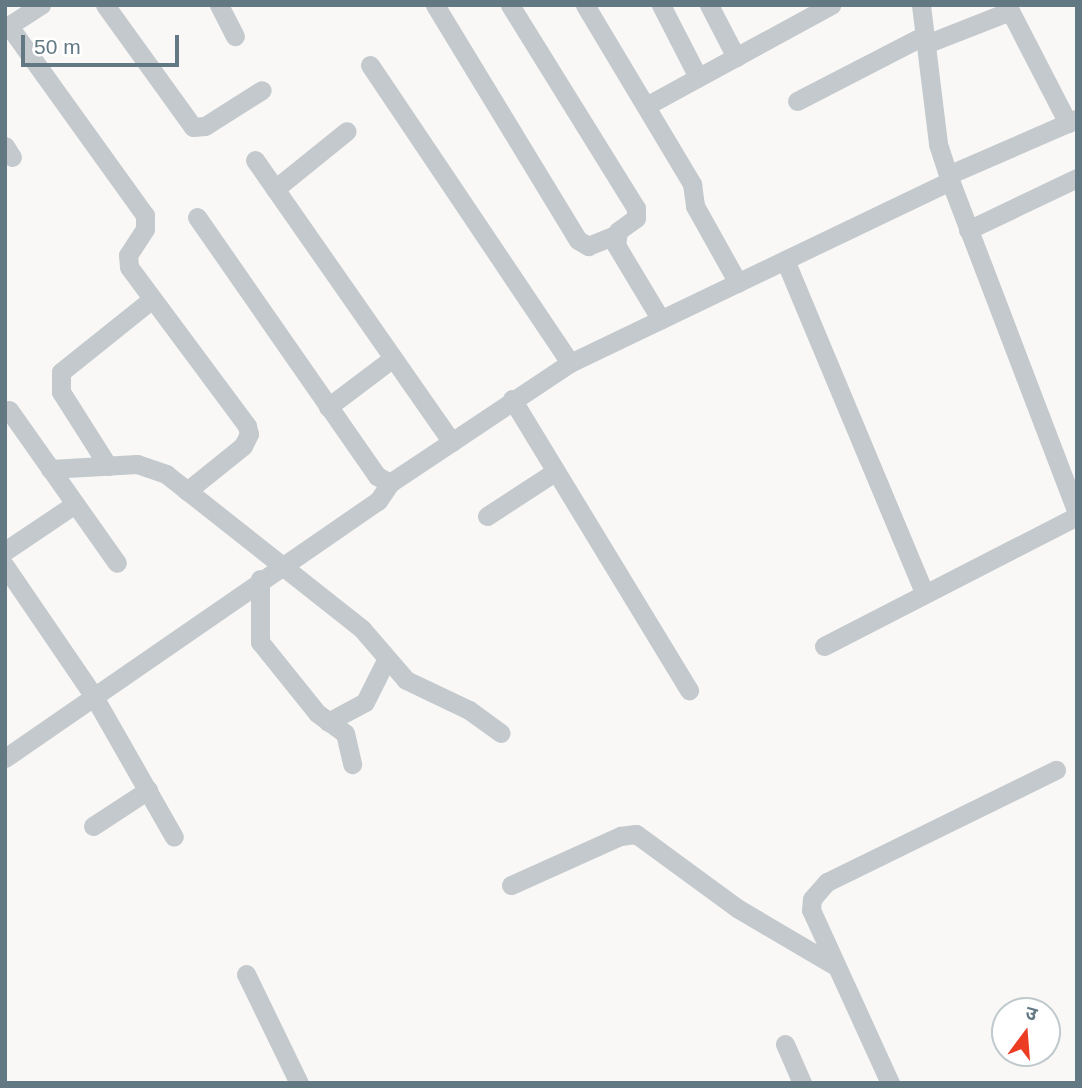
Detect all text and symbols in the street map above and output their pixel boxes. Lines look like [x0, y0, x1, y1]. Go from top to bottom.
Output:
scale bar [24, 21, 182, 65]
text: 50 m [34, 35, 81, 58]
north arrow [991, 997, 1061, 1067]
text: उ [1023, 1002, 1040, 1025]

